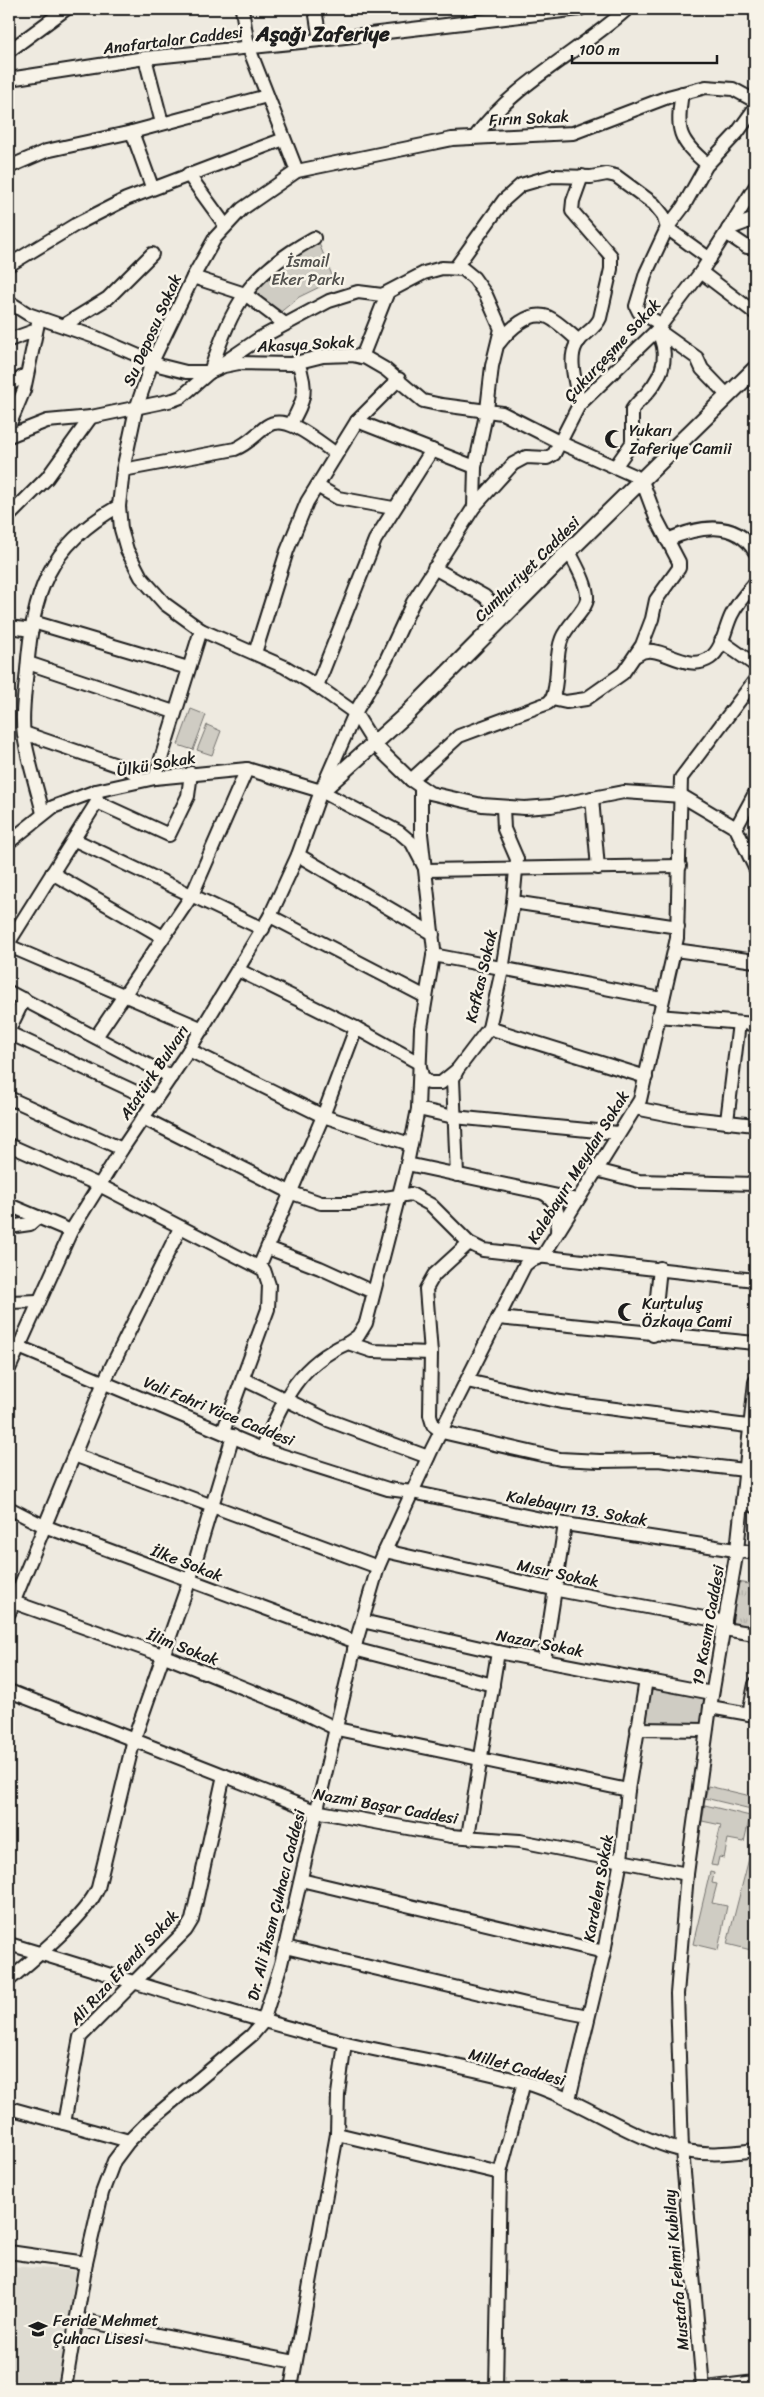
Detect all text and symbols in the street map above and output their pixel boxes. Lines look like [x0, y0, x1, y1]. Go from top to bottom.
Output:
district label: Aşağı Zaferiye [255, 15, 390, 53]
street label: Anafartalar Caddesi [100, 17, 245, 63]
scale bar [572, 32, 716, 64]
text: 100 m [579, 37, 620, 63]
street label: Fırın Sokak [488, 101, 570, 135]
park label: İsmail Eker Parkı [271, 247, 345, 294]
street label: Su Deposu Sokak [114, 269, 190, 391]
street label: Çukurçeşme Sokak [556, 291, 668, 409]
street label: Akasya Sokak [255, 327, 356, 361]
place label: Yukarı Zaferiye Camii [629, 416, 732, 463]
mosque icon: Yukarı Zaferiye Camii [603, 428, 625, 450]
street label: Cumhuriyet Caddesi [467, 509, 587, 629]
street label: Ülkü Sokak [114, 743, 198, 785]
street label: Kafkas Sokak [456, 926, 506, 1026]
street label: Atatürk Bulvarı [111, 1018, 197, 1127]
street label: Kalebayırı Meydan Sokak [519, 1084, 637, 1250]
place label: Kurtuluş Özkaya Cami [642, 1289, 732, 1336]
mosque icon: Kurtuluş Özkaya Cami [616, 1301, 638, 1323]
street label: Vali Fahri Yüce Caddesi [139, 1367, 299, 1455]
street label: Kalebayırı 13. Sokak [504, 1481, 650, 1535]
street label: İlke Sokak [146, 1536, 228, 1590]
street label: Mısır Sokak [514, 1550, 602, 1596]
street label: 19 Kasım Caddesi [683, 1562, 733, 1687]
street label: İlim Sokak [142, 1620, 224, 1674]
street label: Nazar Sokak [494, 1620, 587, 1666]
street label: Nazmi Başar Caddesi [312, 1779, 461, 1833]
street label: Dr. Ali İhsan Çuhacı Caddesi [238, 1806, 314, 2004]
street label: Kardelen Sokak [574, 1832, 622, 1944]
street label: Ali Rıza Efendi Sokak [61, 1902, 186, 2033]
street label: Millet Caddesi [465, 2039, 569, 2095]
street label: Mustafa Fehmi Kubilay [654, 2188, 697, 2352]
place label: Feride Mehmet Çuhacı Lisesi [53, 2306, 158, 2353]
school or university icon: Feride Mehmet Çuhacı Lisesi [27, 2318, 49, 2340]

